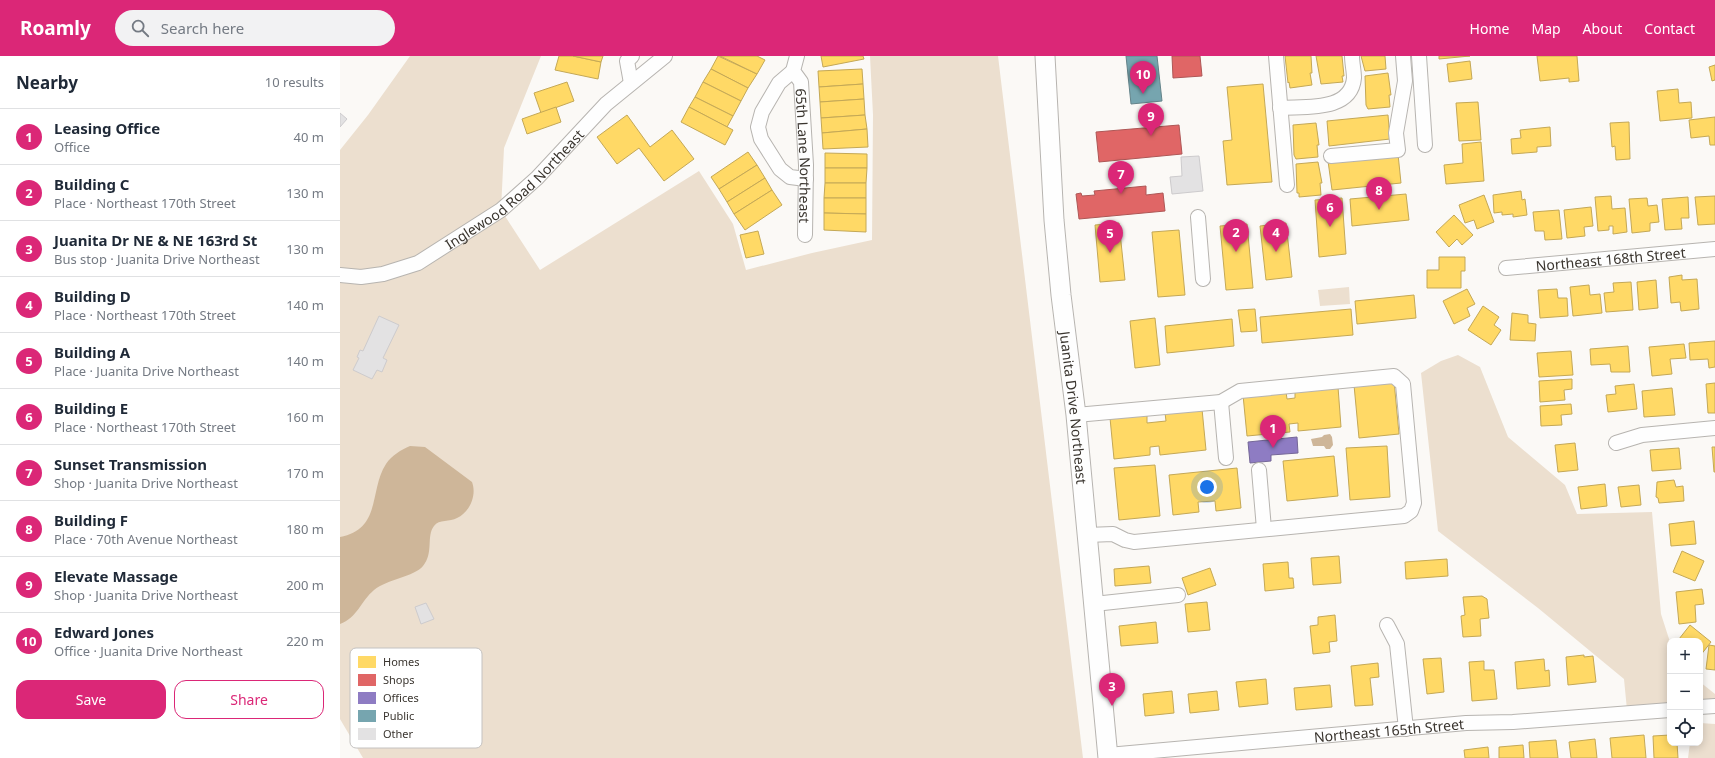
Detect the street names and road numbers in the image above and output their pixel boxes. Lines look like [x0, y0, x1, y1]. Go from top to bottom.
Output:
street label: 65th Lane Northeast [792, 88, 816, 223]
street label: Inglewood Road Northeast [441, 125, 588, 253]
street label: Northeast 168th Street [1535, 242, 1686, 275]
street label: Juanita Drive Northeast [1056, 328, 1092, 485]
street label: Northeast 165th Street [1313, 714, 1465, 746]

